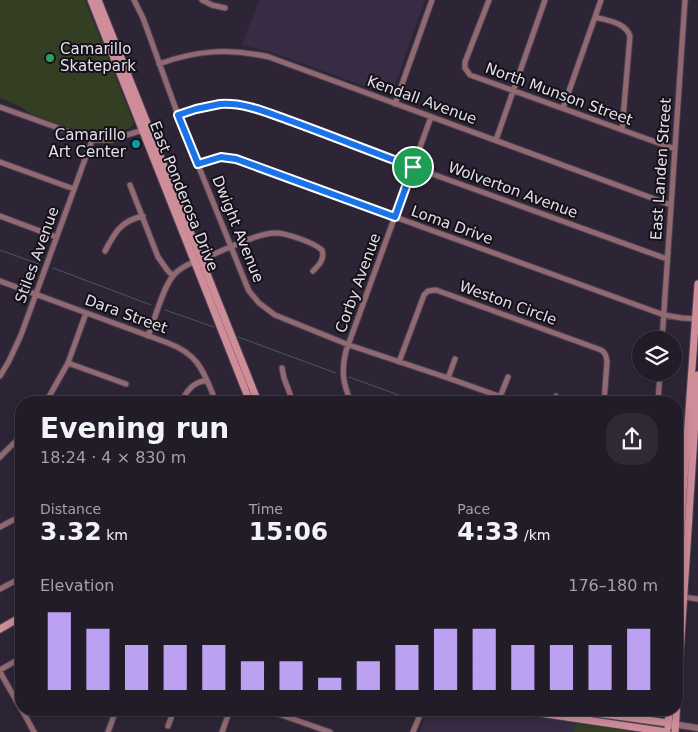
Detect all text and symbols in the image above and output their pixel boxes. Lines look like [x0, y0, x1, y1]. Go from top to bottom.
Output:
place label: Camarillo Skatepark [60, 40, 136, 75]
marker: Camarillo Skatepark [44, 52, 56, 64]
street label: North Munson Street [483, 59, 635, 129]
street label: Kendall Avenue [365, 72, 479, 128]
street label: East Landen Street [647, 97, 675, 241]
street label: East Ponderosa Drive [146, 119, 222, 273]
place label: Camarillo Art Center [48, 126, 127, 161]
marker: Camarillo Art Center [130, 138, 142, 150]
pin [392, 146, 434, 188]
icon: arrive [399, 153, 427, 181]
street label: Wolverton Avenue [446, 158, 580, 222]
street label: Dwight Avenue [208, 173, 268, 285]
street label: Loma Drive [409, 202, 495, 248]
street label: Stiles Avenue [11, 204, 63, 306]
street label: Corby Avenue [332, 231, 384, 335]
street label: Weston Circle [457, 277, 559, 329]
street label: Dara Street [82, 291, 170, 337]
map controls [632, 331, 682, 381]
button: layers [632, 331, 682, 381]
text: Evening run [40, 412, 229, 445]
button: share [606, 413, 658, 465]
text: 18:24 · 4 × 830 m [40, 448, 186, 467]
text: Distance [40, 501, 101, 517]
text: Time [249, 501, 283, 517]
text: Pace [457, 501, 490, 517]
text: 3.32 [40, 517, 102, 546]
text: 15:06 [249, 517, 328, 546]
text: 4:33 [457, 517, 520, 546]
text: km [102, 527, 128, 543]
text: /km [520, 527, 550, 543]
text: Elevation [40, 576, 114, 595]
text: 176–180 m [568, 576, 658, 595]

